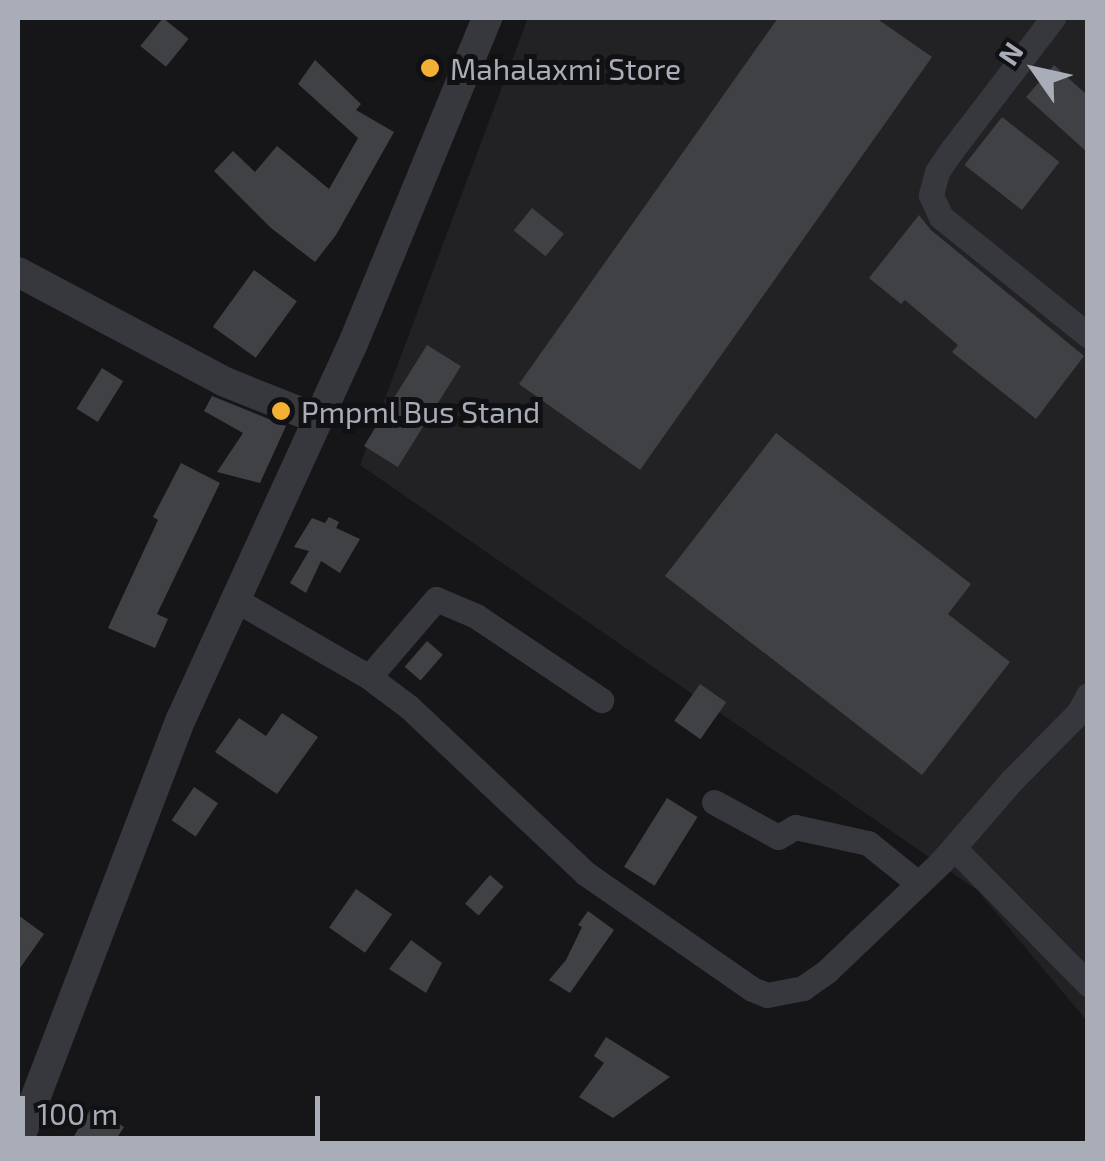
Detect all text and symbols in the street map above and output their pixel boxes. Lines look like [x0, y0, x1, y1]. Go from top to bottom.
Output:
north arrow [985, 20, 1085, 120]
text: N [990, 35, 1030, 71]
place label: Mahalaxmi Store [450, 50, 681, 86]
marker: Mahalaxmi Store [419, 57, 441, 79]
place label: Pmpml Bus Stand [301, 393, 541, 429]
marker: Pmpml Bus Stand [270, 400, 292, 422]
scale bar [25, 1076, 325, 1138]
text: 100 m [37, 1095, 118, 1131]

